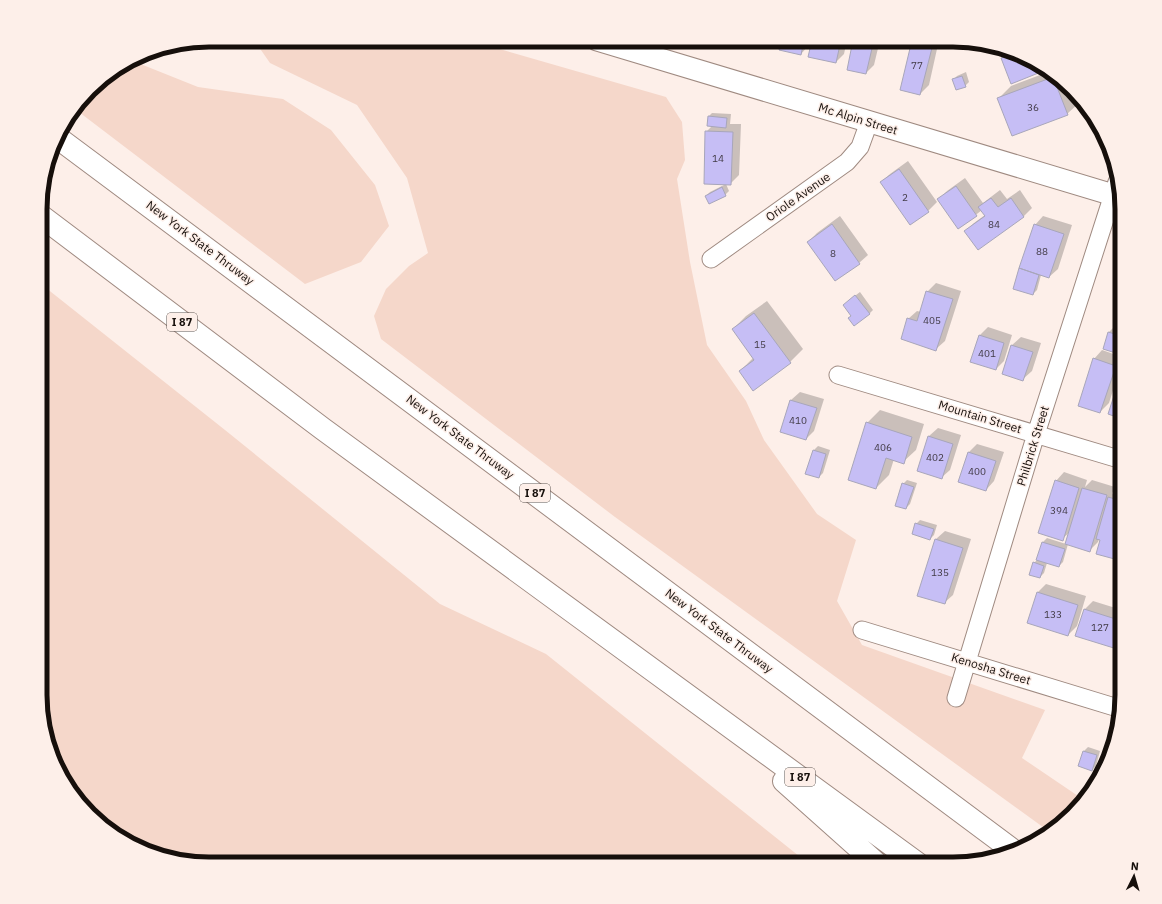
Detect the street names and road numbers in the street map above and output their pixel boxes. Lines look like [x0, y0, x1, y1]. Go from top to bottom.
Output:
street label: Mc Alpin Street [817, 99, 900, 138]
street label: Oriole Avenue [763, 169, 833, 224]
street label: New York State Thruway [143, 197, 257, 288]
road number: I 87 [167, 313, 197, 331]
street label: New York State Thruway [403, 391, 517, 482]
street label: Mountain Street [937, 397, 1024, 436]
street label: Philbrick Street [1013, 404, 1052, 488]
road number: I 87 [520, 484, 550, 502]
street label: New York State Thruway [662, 585, 776, 676]
street label: Kenosha Street [950, 649, 1033, 688]
road number: I 87 [785, 768, 815, 786]

